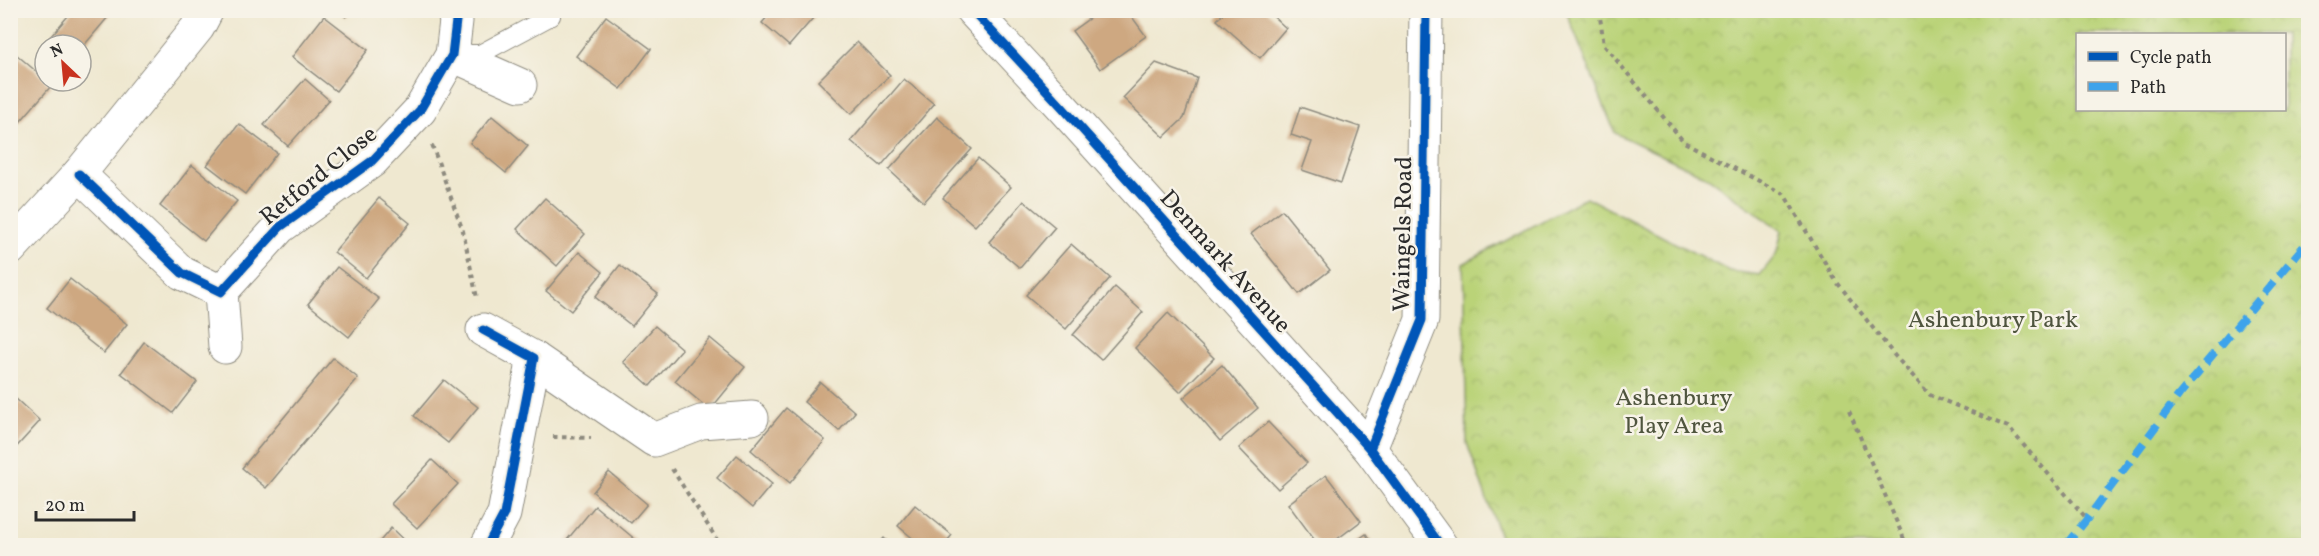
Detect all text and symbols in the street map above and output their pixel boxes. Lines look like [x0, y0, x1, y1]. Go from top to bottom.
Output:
north arrow [33, 33, 93, 93]
legend [2076, 33, 2286, 111]
text: N [47, 39, 68, 64]
text: Cycle path [2130, 46, 2212, 71]
text: Path [2130, 76, 2166, 101]
street label: Retford Close [253, 119, 385, 235]
street label: Waingels Road [1386, 156, 1422, 312]
street label: Denmark Avenue [1151, 183, 1298, 342]
park label: Ashenbury Park [1908, 304, 2078, 338]
park label: Ashenbury Play Area [1616, 382, 1732, 444]
scale bar [36, 484, 134, 522]
text: 20 m [45, 494, 85, 519]

